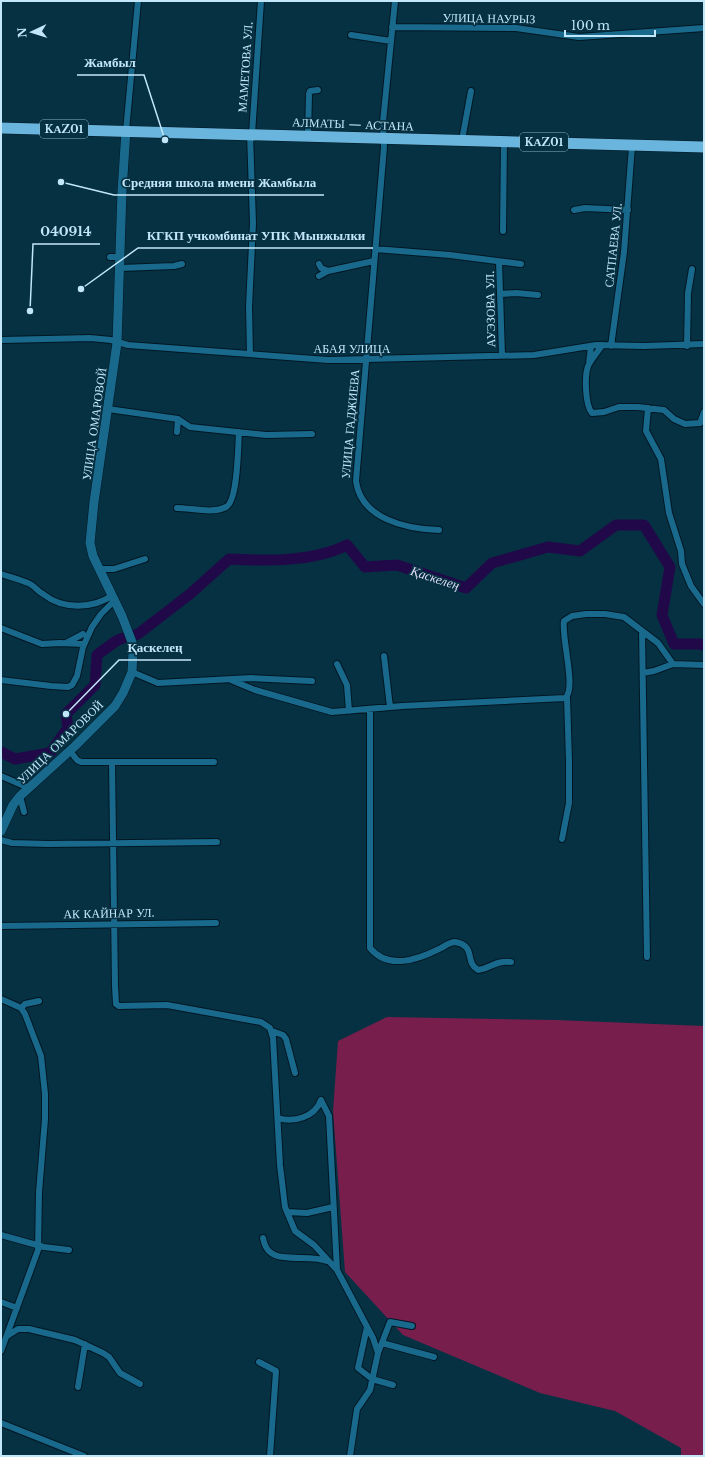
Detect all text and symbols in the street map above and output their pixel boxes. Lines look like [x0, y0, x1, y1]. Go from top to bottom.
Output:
street label: УЛИЦА НАУРЫЗ [443, 10, 535, 26]
north arrow [12, 12, 52, 52]
scale bar [565, 12, 655, 38]
text: 100 m [571, 18, 610, 33]
street label: МАМЕТОВА УЛ. [234, 21, 256, 113]
text: N [15, 26, 29, 38]
callout: Жамбыл [77, 50, 144, 75]
text: Жамбыл [84, 54, 136, 71]
street label: АЛМАТЫ — АСТАНА [292, 114, 415, 134]
road number: KАZ01 [40, 120, 88, 138]
road number: KАZ01 [520, 133, 568, 151]
callout: Средняя школа имени Жамбыла [114, 170, 324, 195]
text: Средняя школа имени Жамбыла [122, 174, 317, 191]
street label: САТПАЕВА УЛ. [601, 202, 625, 288]
callout: 040914 [33, 219, 100, 244]
text: 040914 [40, 223, 92, 240]
callout: КГКП учкомбинат УПК Мынжылки [138, 223, 373, 248]
text: КГКП учкомбинат УПК Мынжылки [147, 227, 366, 244]
street label: АУЭЗОВА УЛ. [482, 271, 498, 347]
street label: АБАЯ УЛИЦА [314, 341, 391, 356]
street label: УЛИЦА ОМАРОВОЙ [79, 366, 109, 481]
street label: УЛИЦА ГАДЖИЕВА [338, 368, 362, 479]
water label: Қаскелең [407, 562, 462, 594]
callout: Қаскелең [119, 635, 191, 660]
text: Қаскелең [127, 639, 183, 656]
street label: УЛИЦА ОМАРОВОЙ [14, 697, 106, 787]
street label: АК КАЙНАР УЛ. [63, 905, 155, 921]

